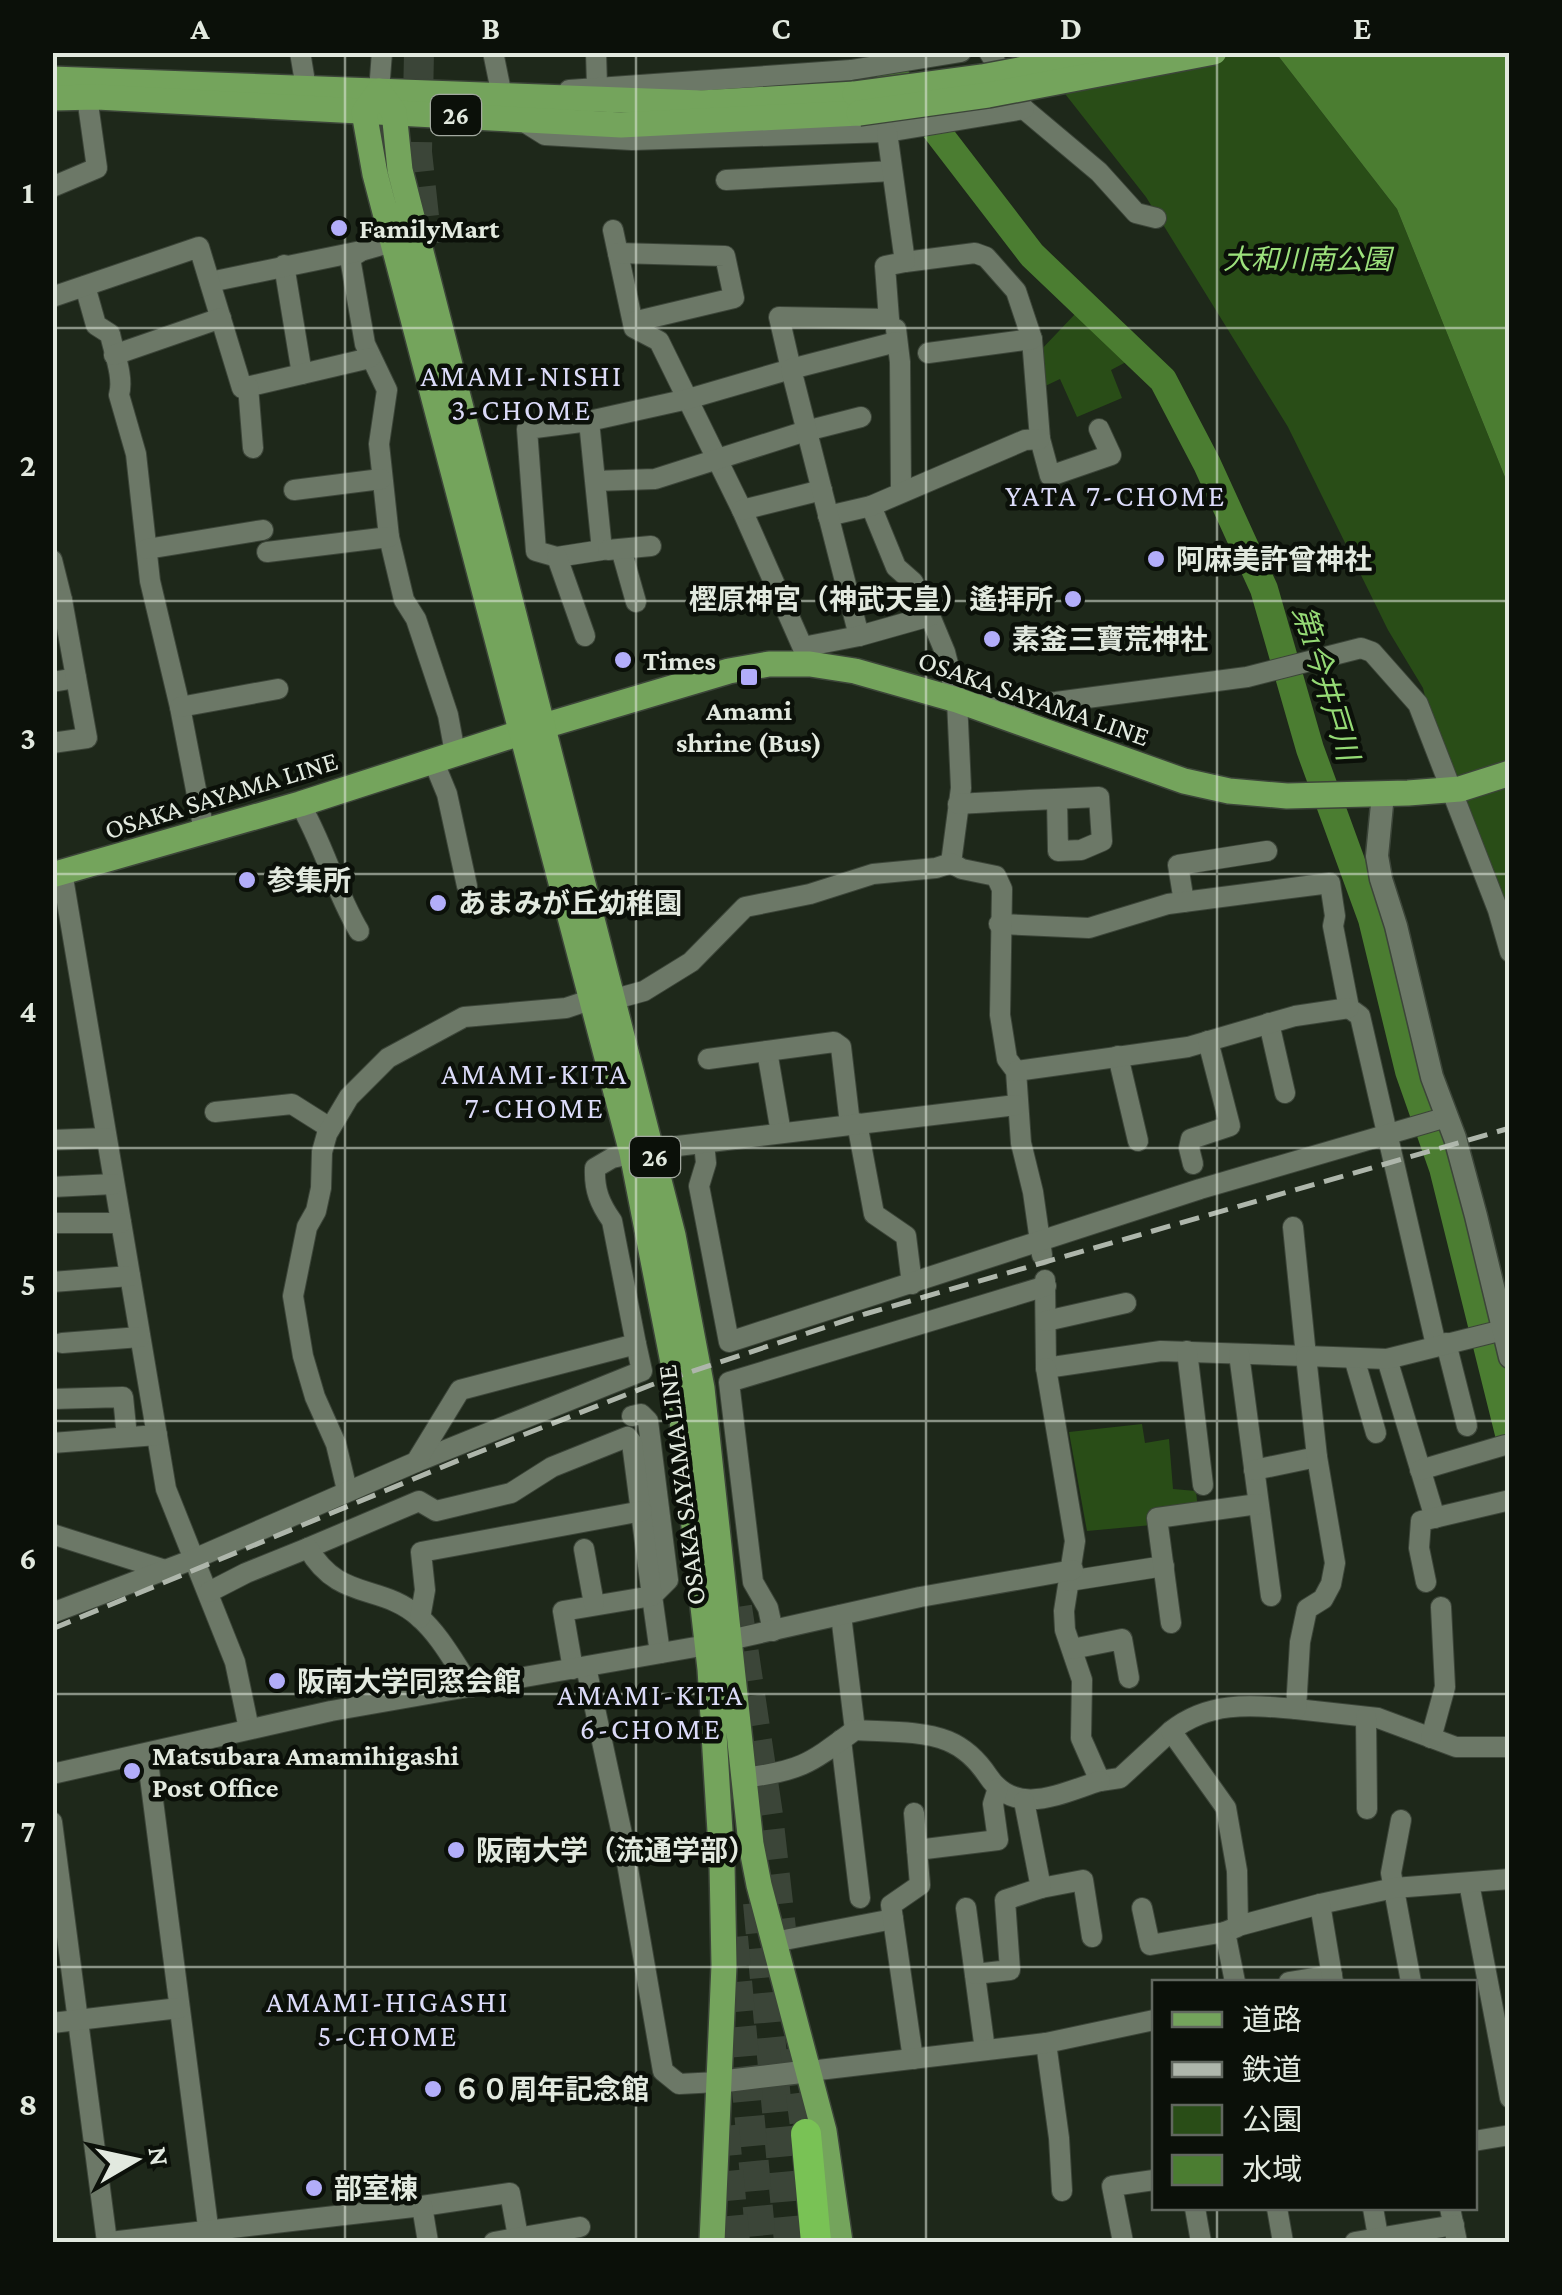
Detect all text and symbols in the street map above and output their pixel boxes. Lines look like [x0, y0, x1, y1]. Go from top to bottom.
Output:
text: A [189, 10, 210, 46]
text: B [482, 10, 500, 46]
text: C [771, 10, 791, 46]
text: D [1060, 10, 1082, 46]
text: E [1353, 10, 1371, 46]
road number: 26 [431, 95, 481, 135]
text: 1 [22, 174, 34, 210]
place label: FamilyMart [359, 213, 500, 244]
marker: FamilyMart [328, 217, 350, 239]
park label: 大和川南公園 [1223, 244, 1395, 275]
district label: AMAMI-NISHI 3-CHOME [420, 359, 624, 426]
text: 2 [20, 447, 36, 483]
district label: YATA 7-CHOME [1005, 479, 1227, 512]
place label: 阿麻美許曾神社 [1176, 544, 1372, 575]
marker: 阿麻美許曾神社 [1145, 548, 1167, 570]
place label: 樫原神宮（神武天皇）遙拝所 [689, 584, 1053, 615]
marker: 樫原神宮（神武天皇）遙拝所 [1062, 588, 1084, 610]
water label: 第1今井戸川 [1287, 602, 1366, 767]
place label: 素釜三寶荒神社 [1012, 624, 1208, 655]
marker: 素釜三寶荒神社 [981, 628, 1003, 650]
street label: OSAKA SAYAMA LINE [914, 644, 1154, 752]
place label: Times [643, 645, 716, 676]
marker: Times [612, 649, 634, 671]
marker: Amami shrine (Bus) [738, 666, 760, 688]
place label: Amami shrine (Bus) [676, 695, 822, 759]
text: 3 [20, 720, 36, 756]
street label: OSAKA SAYAMA LINE [101, 745, 341, 845]
place label: 参集所 [267, 865, 351, 896]
marker: 参集所 [236, 869, 258, 891]
place label: あまみが丘幼稚園 [458, 888, 682, 919]
marker: あまみが丘幼稚園 [427, 892, 449, 914]
text: 4 [19, 993, 37, 1029]
district label: AMAMI-KITA 7-CHOME [441, 1057, 629, 1124]
road number: 26 [630, 1137, 680, 1177]
text: 5 [20, 1266, 36, 1302]
street label: OSAKA SAYAMA LINE [651, 1363, 711, 1607]
text: 6 [19, 1540, 37, 1576]
place label: 阪南大学同窓会館 [297, 1666, 521, 1697]
marker: 阪南大学同窓会館 [266, 1670, 288, 1692]
district label: AMAMI-KITA 6-CHOME [557, 1678, 745, 1745]
place label: Matsubara Amamihigashi Post Office [152, 1740, 459, 1803]
marker: Matsubara Amamihigashi Post Office [121, 1760, 143, 1782]
text: 7 [20, 1813, 36, 1849]
place label: 阪南大学（流通学部） [476, 1835, 756, 1866]
marker: 阪南大学（流通学部） [445, 1839, 467, 1861]
legend [1152, 1980, 1477, 2210]
district label: AMAMI-HIGASHI 5-CHOME [266, 1985, 510, 2052]
text: 道路 [1242, 2003, 1302, 2036]
text: 鉄道 [1242, 2053, 1302, 2086]
place label: ６０周年記念館 [453, 2074, 649, 2105]
marker: ６０周年記念館 [422, 2078, 444, 2100]
text: 8 [19, 2086, 37, 2122]
text: 公園 [1242, 2103, 1302, 2136]
north arrow [85, 2110, 185, 2210]
text: N [142, 2144, 176, 2168]
text: 水域 [1242, 2153, 1302, 2186]
place label: 部室棟 [334, 2173, 418, 2204]
marker: 部室棟 [303, 2177, 325, 2199]

